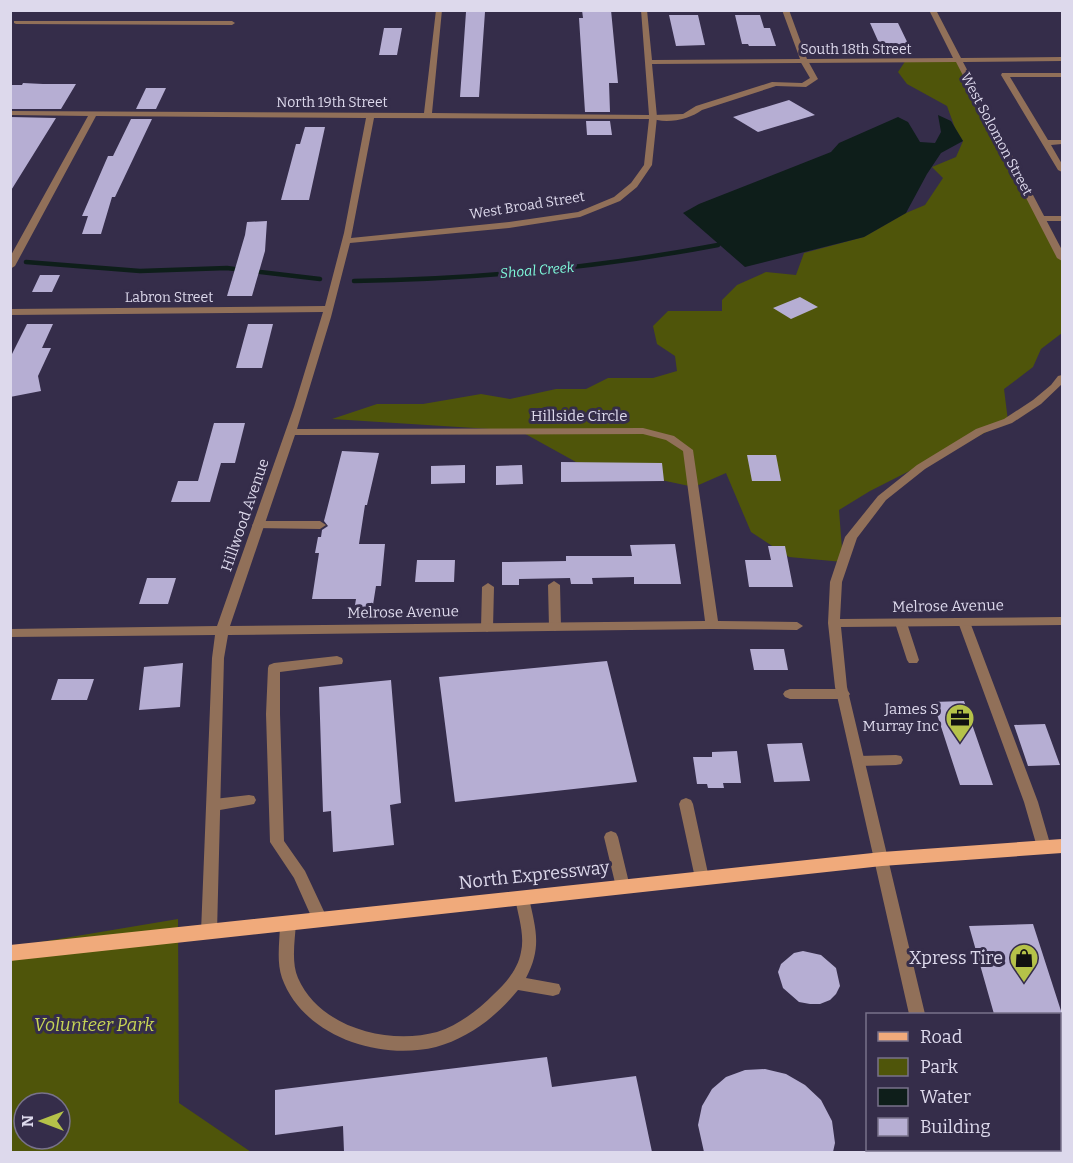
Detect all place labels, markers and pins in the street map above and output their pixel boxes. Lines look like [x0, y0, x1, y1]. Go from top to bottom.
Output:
place label: James S Murray Inc [863, 700, 939, 735]
office icon: James S Murray Inc [944, 702, 976, 744]
shop icon: Xpress Tire [1008, 942, 1040, 984]
place label: Xpress Tire [909, 947, 1003, 969]

